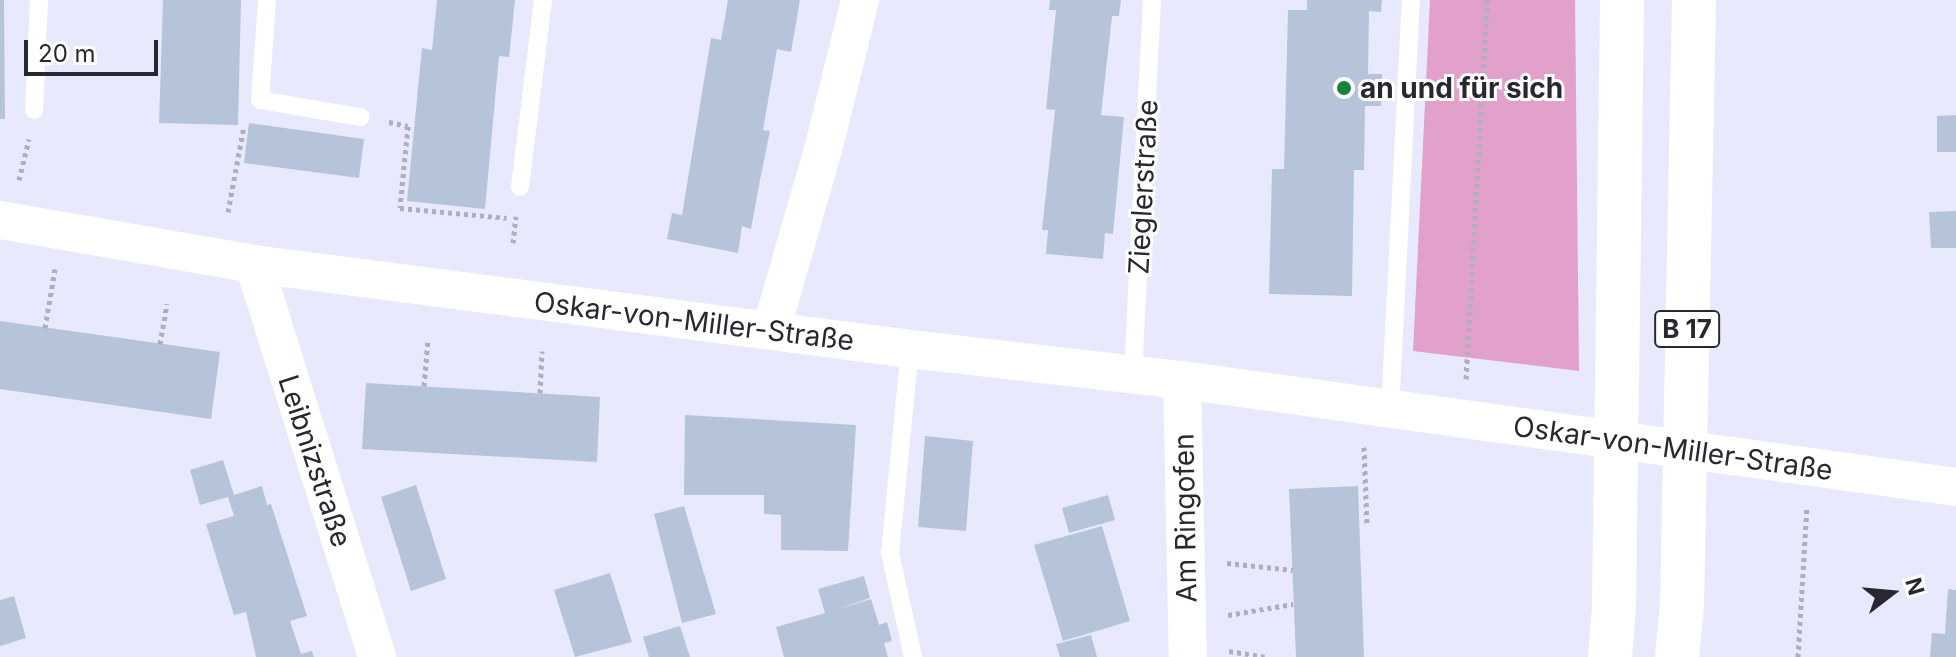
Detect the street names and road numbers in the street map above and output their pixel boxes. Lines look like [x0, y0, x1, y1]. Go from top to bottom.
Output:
street label: Zieglerstraße [1122, 99, 1164, 275]
street label: Oskar-von-Miller-Straße [532, 285, 856, 357]
road number: B 17 [1653, 307, 1721, 351]
street label: Leibnizstraße [271, 371, 359, 551]
street label: Oskar-von-Miller-Straße [1511, 409, 1835, 487]
street label: Am Ringofen [1167, 433, 1203, 603]

